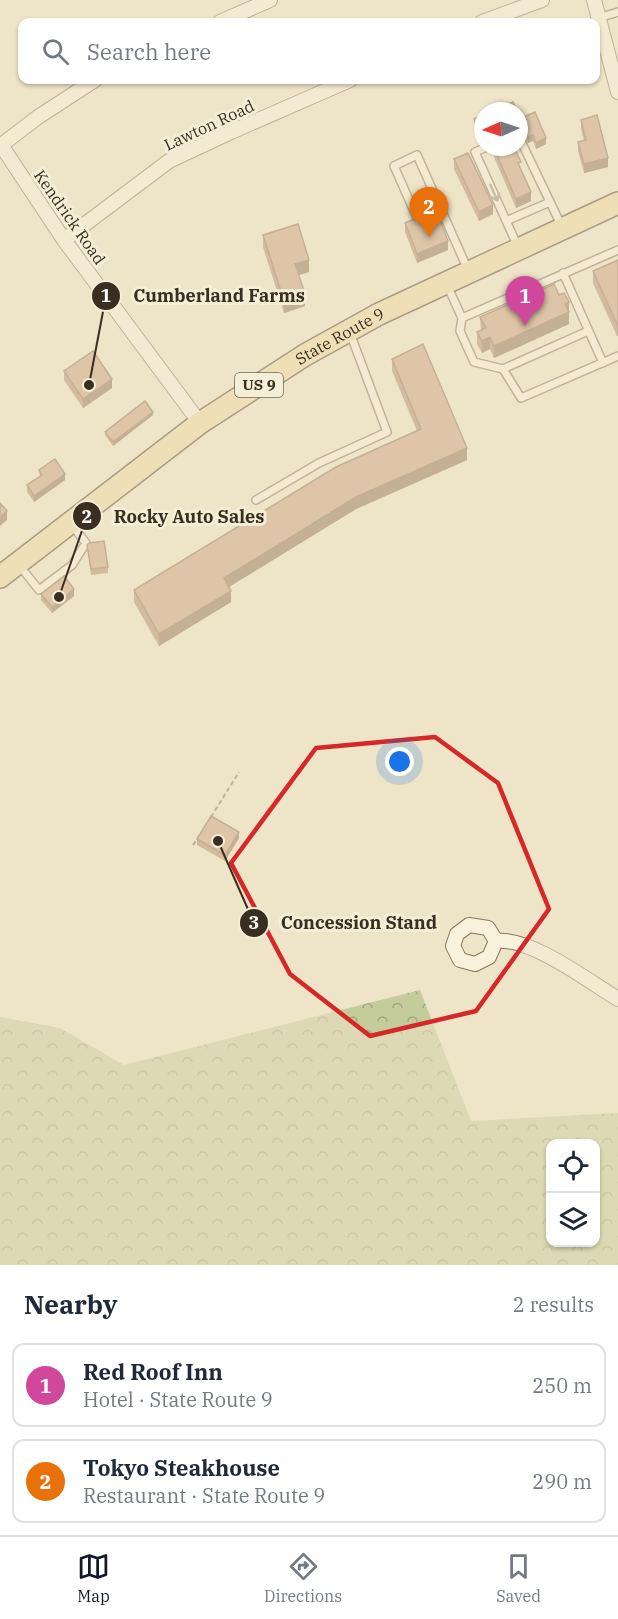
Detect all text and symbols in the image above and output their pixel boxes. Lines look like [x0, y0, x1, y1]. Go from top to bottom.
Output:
search box [18, 18, 600, 84]
icon: search [39, 35, 72, 68]
text: Search here [87, 37, 211, 66]
street label: Lawton Road [161, 95, 258, 155]
north arrow [474, 102, 528, 156]
street label: Kendrick Road [30, 166, 110, 268]
one-way arrow [488, 184, 500, 202]
pin: 2 [410, 188, 448, 237]
pin: 1 [506, 276, 544, 326]
callout: Cumberland Farms [91, 278, 317, 314]
text: 1 [101, 284, 112, 307]
text: Cumberland Farms [133, 284, 305, 307]
street label: State Route 9 [291, 303, 388, 369]
road number: US 9 [235, 373, 283, 397]
callout: Rocky Auto Sales [72, 498, 277, 534]
text: 2 [82, 505, 92, 528]
text: Rocky Auto Sales [114, 505, 264, 528]
your location [385, 747, 414, 776]
callout: Concession Stand [239, 905, 449, 941]
text: 3 [249, 911, 259, 934]
text: Concession Stand [281, 911, 437, 934]
map controls [546, 1139, 600, 1247]
button: locate [546, 1139, 600, 1193]
button: layers [546, 1193, 600, 1247]
text: Nearby [24, 1287, 118, 1321]
text: 2 results [513, 1291, 594, 1318]
text: Red Roof Inn [83, 1357, 223, 1386]
text: 1 [40, 1372, 52, 1399]
text: 250 m [532, 1372, 592, 1399]
text: Hotel · State Route 9 [83, 1386, 273, 1413]
text: Tokyo Steakhouse [83, 1453, 280, 1482]
text: 2 [40, 1468, 52, 1495]
text: 290 m [532, 1468, 592, 1495]
text: Restaurant · State Route 9 [83, 1482, 325, 1509]
tab: Map [77, 1550, 110, 1606]
tab: Directions [264, 1550, 342, 1606]
tab: Saved [496, 1550, 541, 1606]

